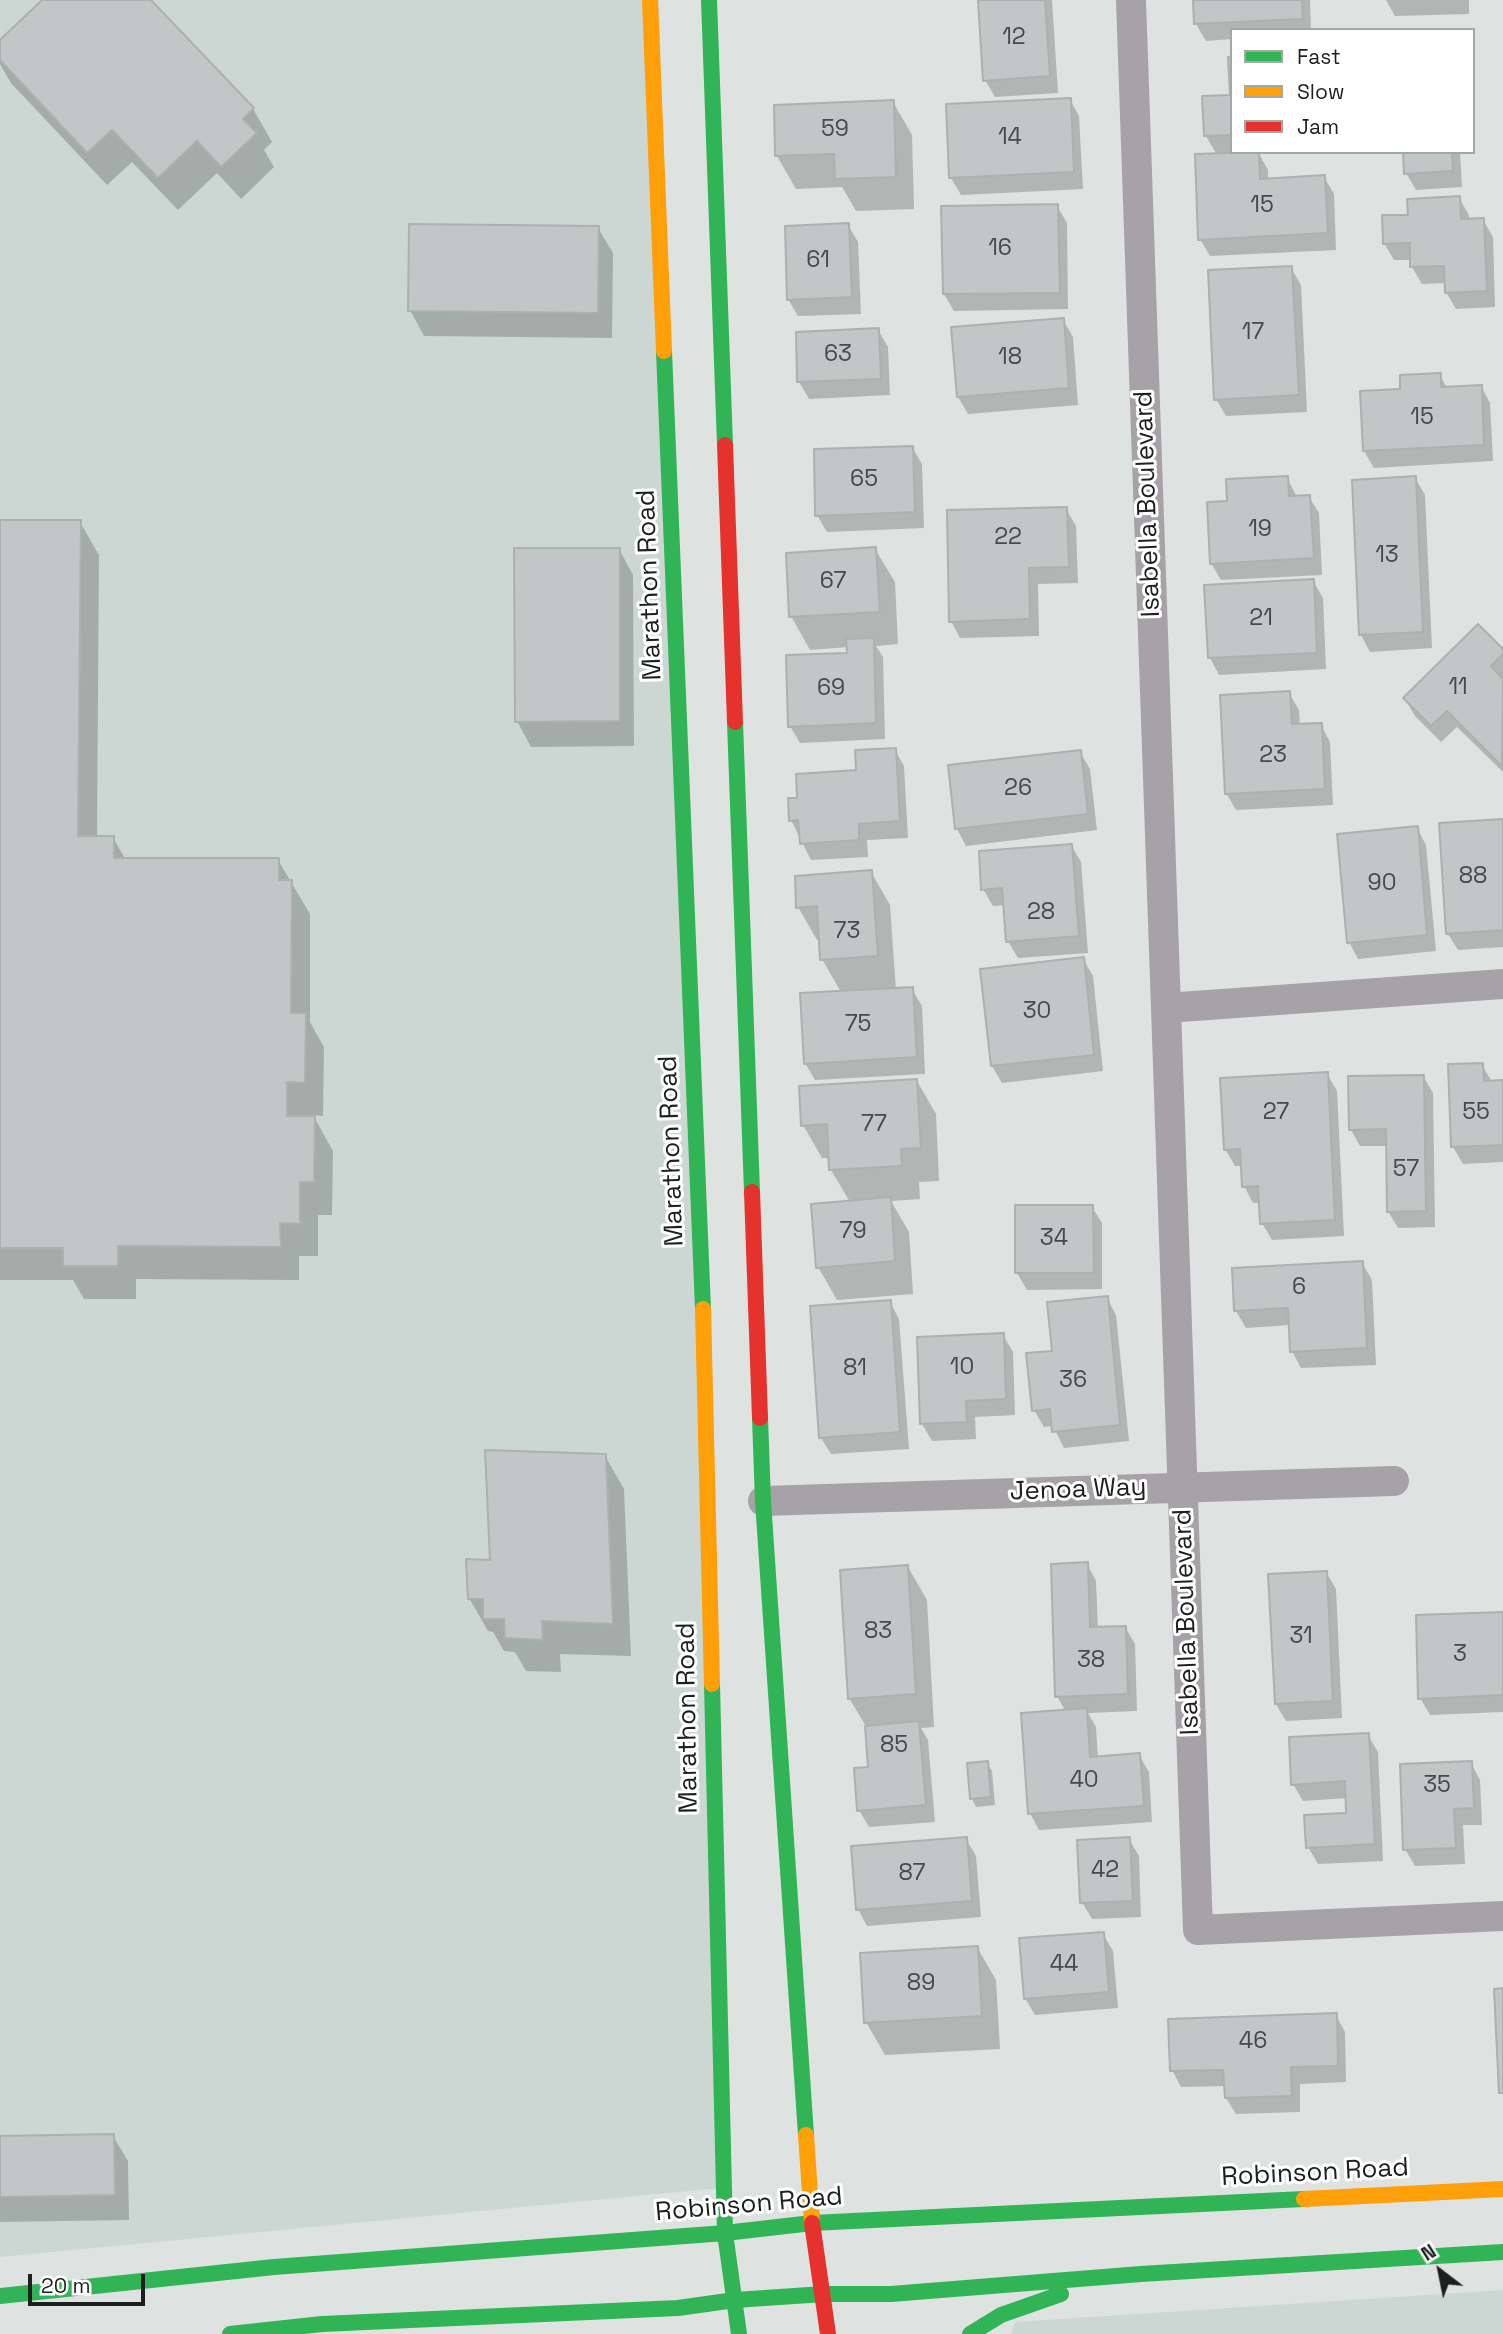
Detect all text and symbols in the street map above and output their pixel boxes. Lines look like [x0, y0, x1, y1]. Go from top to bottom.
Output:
house number: 12 [1002, 24, 1026, 52]
legend [1230, 28, 1475, 154]
text: Fast [1297, 43, 1341, 70]
text: Slow [1297, 78, 1345, 105]
text: Jam [1297, 113, 1339, 140]
house number: 59 [821, 116, 849, 144]
house number: 14 [998, 124, 1022, 152]
house number: 15 [1250, 192, 1274, 220]
house number: 16 [988, 235, 1012, 263]
house number: 61 [806, 247, 830, 275]
house number: 17 [1242, 319, 1264, 347]
house number: 63 [824, 341, 852, 369]
house number: 18 [998, 344, 1022, 372]
street label: Isabella Boulevard [1128, 390, 1168, 618]
house number: 15 [1410, 404, 1434, 432]
house number: 65 [850, 466, 878, 494]
street label: Marathon Road [631, 489, 669, 681]
house number: 19 [1248, 516, 1272, 544]
house number: 22 [994, 524, 1022, 552]
house number: 13 [1375, 542, 1399, 570]
house number: 67 [820, 568, 846, 596]
house number: 21 [1249, 605, 1273, 633]
house number: 11 [1448, 674, 1468, 702]
house number: 69 [817, 675, 845, 703]
house number: 23 [1259, 742, 1287, 770]
house number: 26 [1004, 775, 1032, 803]
house number: 88 [1459, 863, 1487, 891]
house number: 90 [1368, 870, 1396, 898]
house number: 28 [1027, 899, 1055, 927]
house number: 73 [834, 918, 860, 946]
house number: 30 [1023, 998, 1051, 1026]
house number: 75 [845, 1011, 871, 1039]
street label: Marathon Road [653, 1055, 691, 1247]
house number: 27 [1263, 1099, 1289, 1127]
house number: 55 [1462, 1099, 1490, 1127]
house number: 77 [861, 1111, 887, 1139]
house number: 57 [1393, 1156, 1419, 1184]
house number: 79 [839, 1218, 867, 1246]
house number: 34 [1040, 1225, 1068, 1253]
house number: 6 [1292, 1274, 1306, 1302]
house number: 10 [950, 1354, 974, 1382]
house number: 81 [843, 1355, 867, 1383]
house number: 36 [1059, 1367, 1087, 1395]
street label: Jenoa Way [1009, 1472, 1147, 1508]
street label: Isabella Boulevard [1167, 1508, 1207, 1736]
house number: 83 [864, 1618, 892, 1646]
street label: Marathon Road [671, 1622, 705, 1814]
house number: 31 [1289, 1623, 1313, 1651]
house number: 3 [1453, 1641, 1467, 1669]
house number: 38 [1077, 1647, 1105, 1675]
house number: 85 [880, 1732, 908, 1760]
house number: 40 [1069, 1767, 1099, 1795]
house number: 35 [1423, 1772, 1451, 1800]
house number: 42 [1091, 1857, 1119, 1885]
house number: 87 [898, 1860, 926, 1888]
house number: 44 [1050, 1951, 1078, 1979]
house number: 89 [907, 1970, 935, 1998]
house number: 46 [1239, 2028, 1267, 2056]
street label: Robinson Road [1220, 2153, 1410, 2193]
street label: Robinson Road [654, 2181, 844, 2229]
north arrow [1405, 2236, 1475, 2306]
text: N [1417, 2239, 1441, 2267]
scale bar [32, 2260, 149, 2304]
text: 20 m [41, 2272, 91, 2299]

